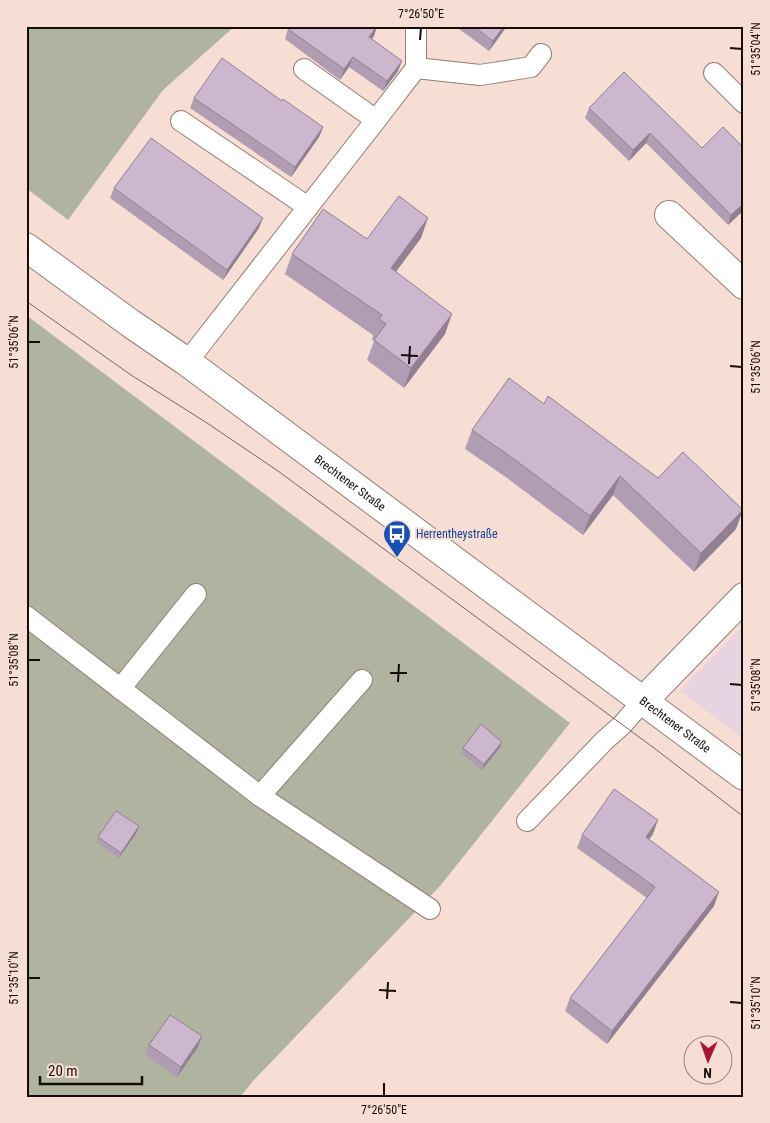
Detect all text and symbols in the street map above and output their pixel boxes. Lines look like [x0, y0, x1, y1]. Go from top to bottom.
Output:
text: 7°26'50"E [398, 7, 444, 21]
text: 51°35'04"N [749, 22, 763, 76]
text: 51°35'06"N [7, 315, 21, 369]
text: 51°35'06"N [749, 340, 763, 394]
street label: Brechtener Straße [312, 452, 389, 514]
bus stop icon: Herrentheystraße [382, 519, 412, 558]
place label: Herrentheystraße [416, 527, 498, 541]
text: 51°35'08"N [7, 633, 21, 687]
text: 51°35'08"N [749, 658, 763, 712]
street label: Brechtener Straße [637, 694, 714, 756]
text: 51°35'10"N [7, 951, 21, 1005]
text: 51°35'10"N [749, 976, 763, 1030]
north arrow [682, 1036, 732, 1086]
scale bar [40, 1053, 142, 1085]
text: 20 m [48, 1062, 78, 1080]
text: N [703, 1065, 712, 1081]
text: 7°26'50"E [361, 1103, 407, 1117]

